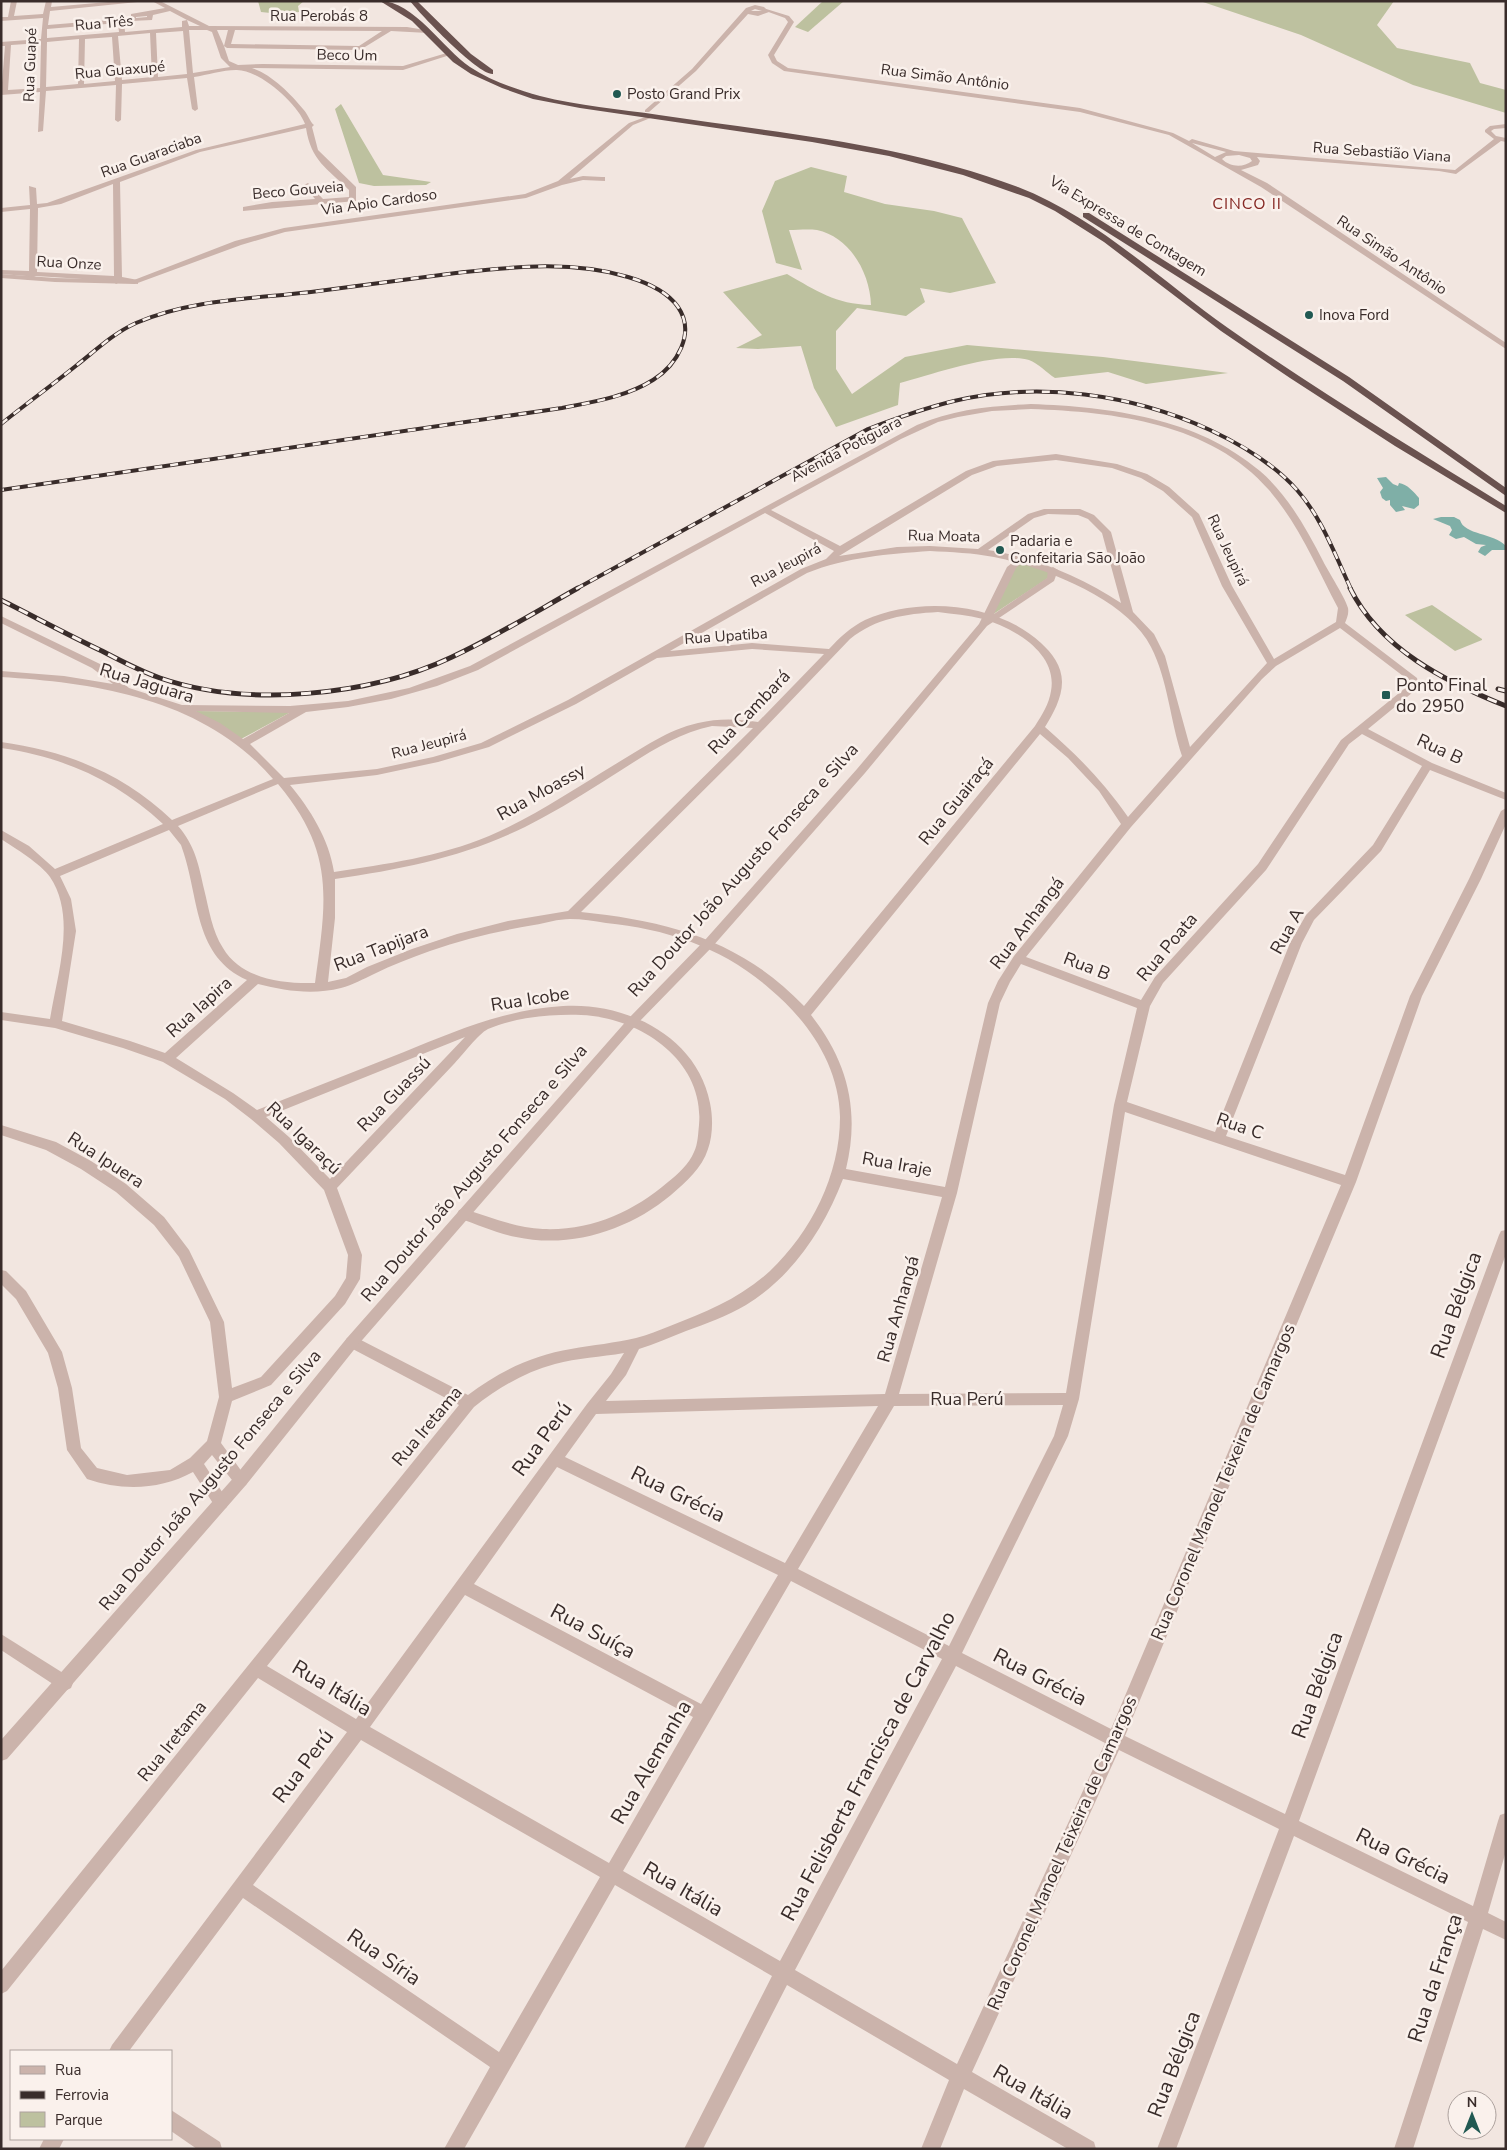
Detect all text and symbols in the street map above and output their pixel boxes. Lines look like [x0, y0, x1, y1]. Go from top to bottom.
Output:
street label: Rua Perobás 8 [270, 6, 368, 26]
street label: Rua Três [74, 10, 134, 36]
street label: Rua Guapé [19, 28, 41, 102]
street label: Beco Um [316, 44, 378, 66]
street label: Rua Guaxupé [74, 56, 166, 84]
street label: Rua Simão Antônio [880, 59, 1010, 95]
place label: Posto Grand Prix [627, 84, 740, 104]
marker: Posto Grand Prix [611, 88, 623, 100]
street label: Rua Guaraciaba [98, 128, 204, 182]
street label: Rua Sebastião Viana [1312, 137, 1452, 167]
street label: Via Expressa de Contagem [1045, 170, 1210, 281]
street label: Beco Gouveia [251, 176, 345, 204]
street label: Via Apio Cardoso [319, 184, 438, 220]
district label: CINCO II [1212, 193, 1282, 215]
street label: Rua Simão Antônio [1333, 211, 1451, 299]
street label: Rua Onze [36, 251, 102, 275]
place label: Inova Ford [1319, 305, 1389, 325]
marker: Inova Ford [1303, 309, 1315, 321]
street label: Avenida Potiguara [787, 411, 905, 487]
street label: Rua Jeupirá [1203, 511, 1253, 589]
street label: Rua Moata [908, 525, 980, 547]
place label: Padaria e Confeitaria São João [1010, 531, 1145, 568]
street label: Rua Jeupirá [747, 538, 825, 592]
marker: Padaria e Confeitaria São João [994, 544, 1006, 556]
street label: Rua Upatiba [684, 623, 768, 649]
street label: Rua Jaguara [97, 657, 197, 709]
street label: Rua Cambará [703, 664, 795, 760]
place label: Ponto Final do 2950 [1396, 673, 1488, 718]
marker: Ponto Final do 2950 [1380, 689, 1392, 701]
street label: Rua Jeupirá [389, 724, 469, 764]
street label: Rua B [1413, 728, 1467, 770]
street label: Rua Doutor João Augusto Fonseca e Silva [622, 738, 864, 1002]
street label: Rua Guairaçá [913, 752, 999, 850]
street label: Rua Moassy [492, 757, 590, 826]
street label: Rua Anhangá [984, 872, 1070, 974]
street label: Rua A [1265, 904, 1309, 958]
street label: Rua Poata [1131, 908, 1203, 986]
street label: Rua Tapijara [330, 919, 432, 977]
street label: Rua B [1060, 946, 1114, 986]
street label: Rua Iapira [161, 971, 237, 1043]
street label: Rua Icobe [489, 981, 571, 1017]
street label: Rua Doutor João Augusto Fonseca e Silva [355, 1039, 593, 1307]
street label: Rua Guassú [352, 1051, 436, 1137]
street label: Rua Igaraçú [261, 1096, 347, 1180]
street label: Rua C [1213, 1107, 1267, 1145]
street label: Rua Ipuera [63, 1126, 149, 1194]
street label: Rua Iraje [860, 1146, 934, 1182]
street label: Rua Bélgica [1424, 1248, 1488, 1362]
street label: Rua Anhangá [871, 1253, 925, 1365]
street label: Rua Coronel Manoel Teixeira de Camargos [1145, 1320, 1301, 1644]
street label: Rua Doutor João Augusto Fonseca e Silva [93, 1344, 327, 1616]
street label: Rua Iretama [386, 1381, 468, 1471]
street label: Rua Perú [930, 1387, 1004, 1411]
street label: Rua Perú [506, 1396, 578, 1482]
street label: Rua Grécia [626, 1459, 730, 1529]
street label: Rua Suíça [546, 1597, 640, 1665]
street label: Rua Felisberta Francisca de Carvalho [774, 1606, 962, 1926]
street label: Rua Bélgica [1285, 1628, 1349, 1742]
street label: Rua Grécia [988, 1641, 1092, 1713]
street label: Rua Itália [287, 1653, 377, 1723]
street label: Rua Coronel Manoel Teixeira de Camargos [982, 1692, 1142, 2014]
street label: Rua Alemanha [604, 1695, 698, 1829]
street label: Rua Iretama [132, 1696, 212, 1786]
street label: Rua Perú [266, 1723, 340, 1809]
street label: Rua Grécia [1351, 1821, 1455, 1891]
street label: Rua Itália [638, 1855, 728, 1923]
street label: Rua da França [1401, 1910, 1469, 2046]
street label: Rua Síria [341, 1922, 427, 1992]
street label: Rua Bélgica [1141, 2007, 1207, 2121]
legend [10, 2050, 172, 2140]
street label: Rua Itália [988, 2058, 1078, 2126]
text: Rua [55, 2060, 81, 2080]
text: Ferrovia [55, 2085, 109, 2105]
north arrow [1447, 2090, 1497, 2140]
text: N [1467, 2093, 1477, 2112]
text: Parque [55, 2110, 103, 2130]

